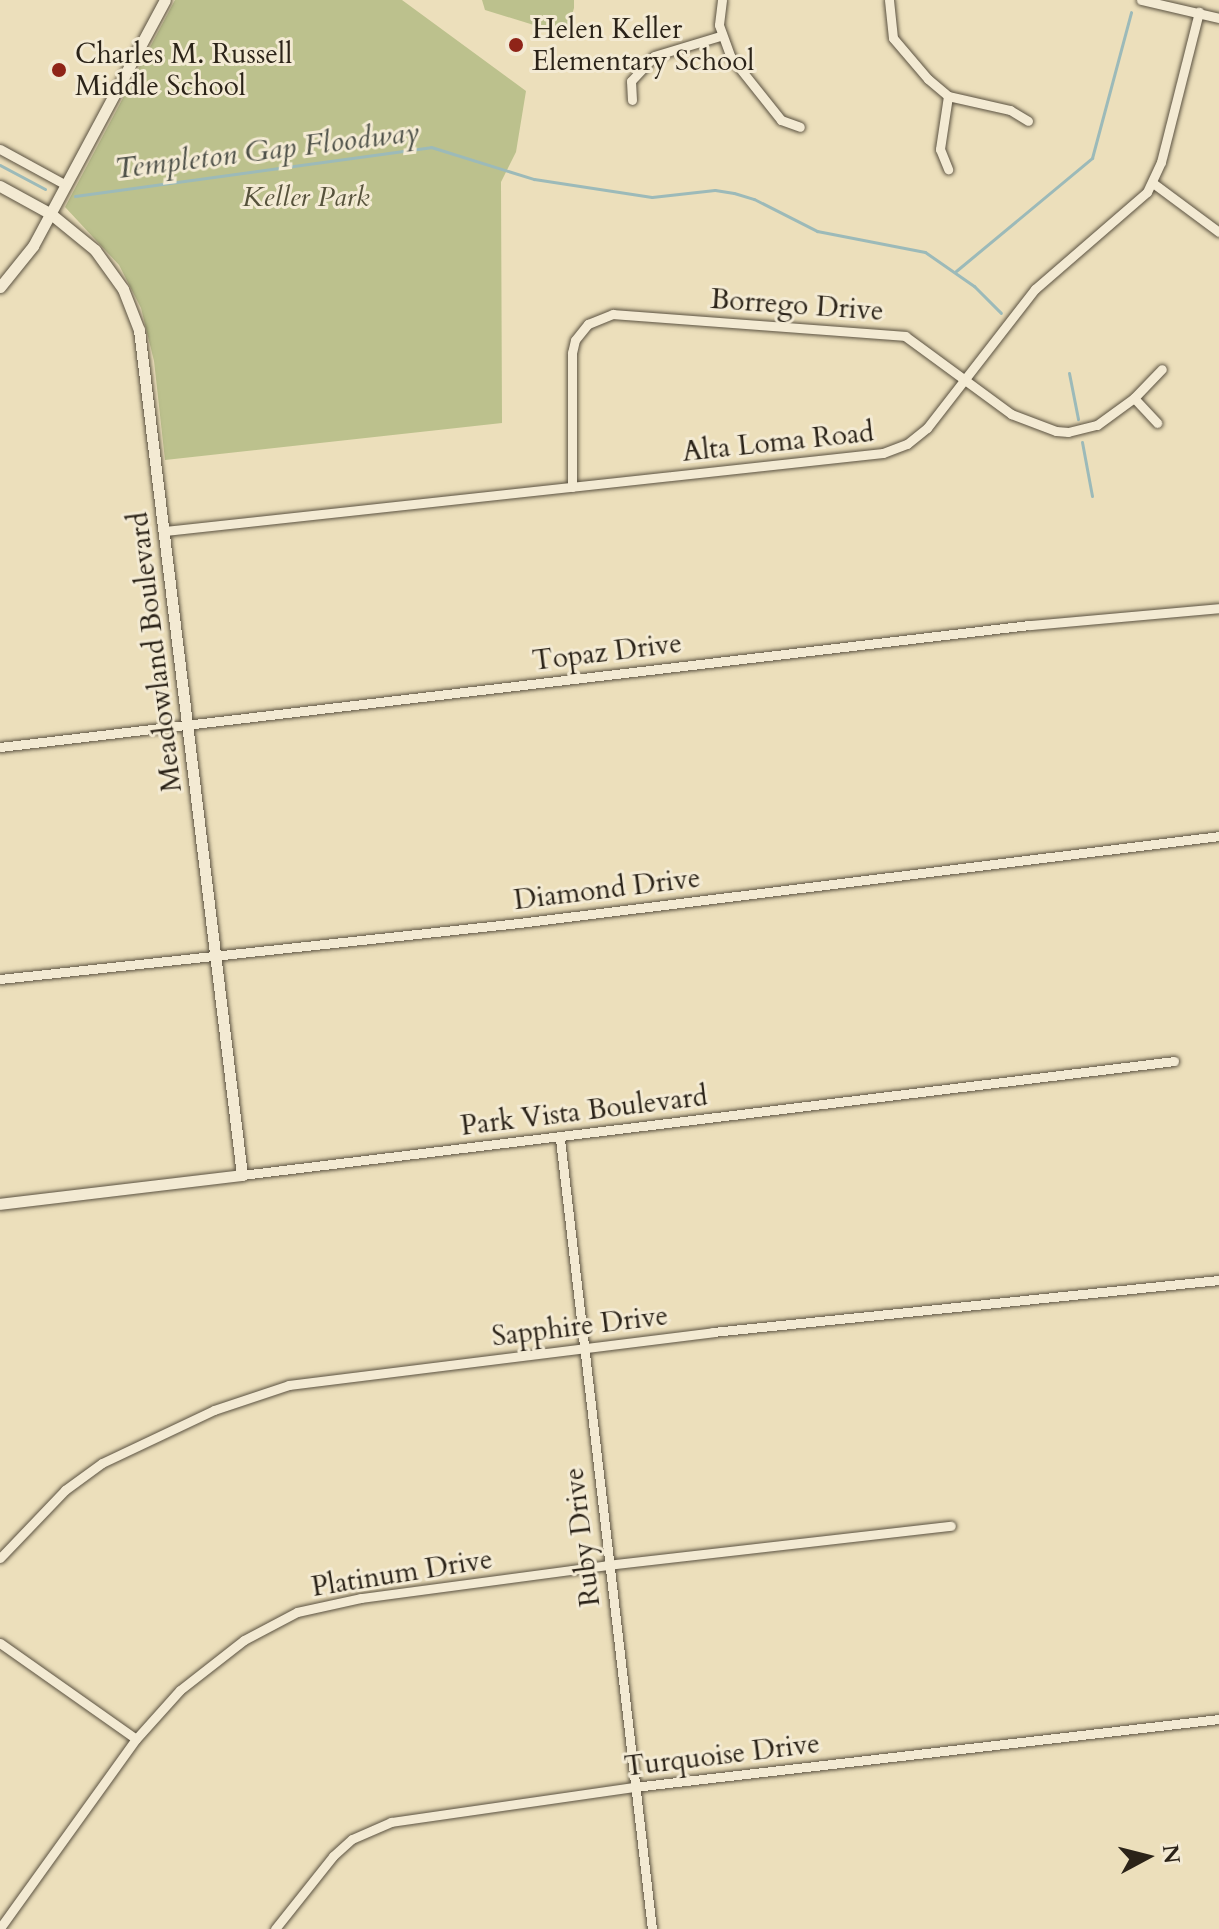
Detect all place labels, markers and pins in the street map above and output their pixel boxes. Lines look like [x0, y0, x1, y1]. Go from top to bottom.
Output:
place label: Helen Keller Elementary School [532, 12, 754, 78]
marker: Helen Keller Elementary School [507, 36, 525, 54]
place label: Charles M. Russell Middle School [75, 37, 292, 103]
marker: Charles M. Russell Middle School [50, 61, 68, 79]

